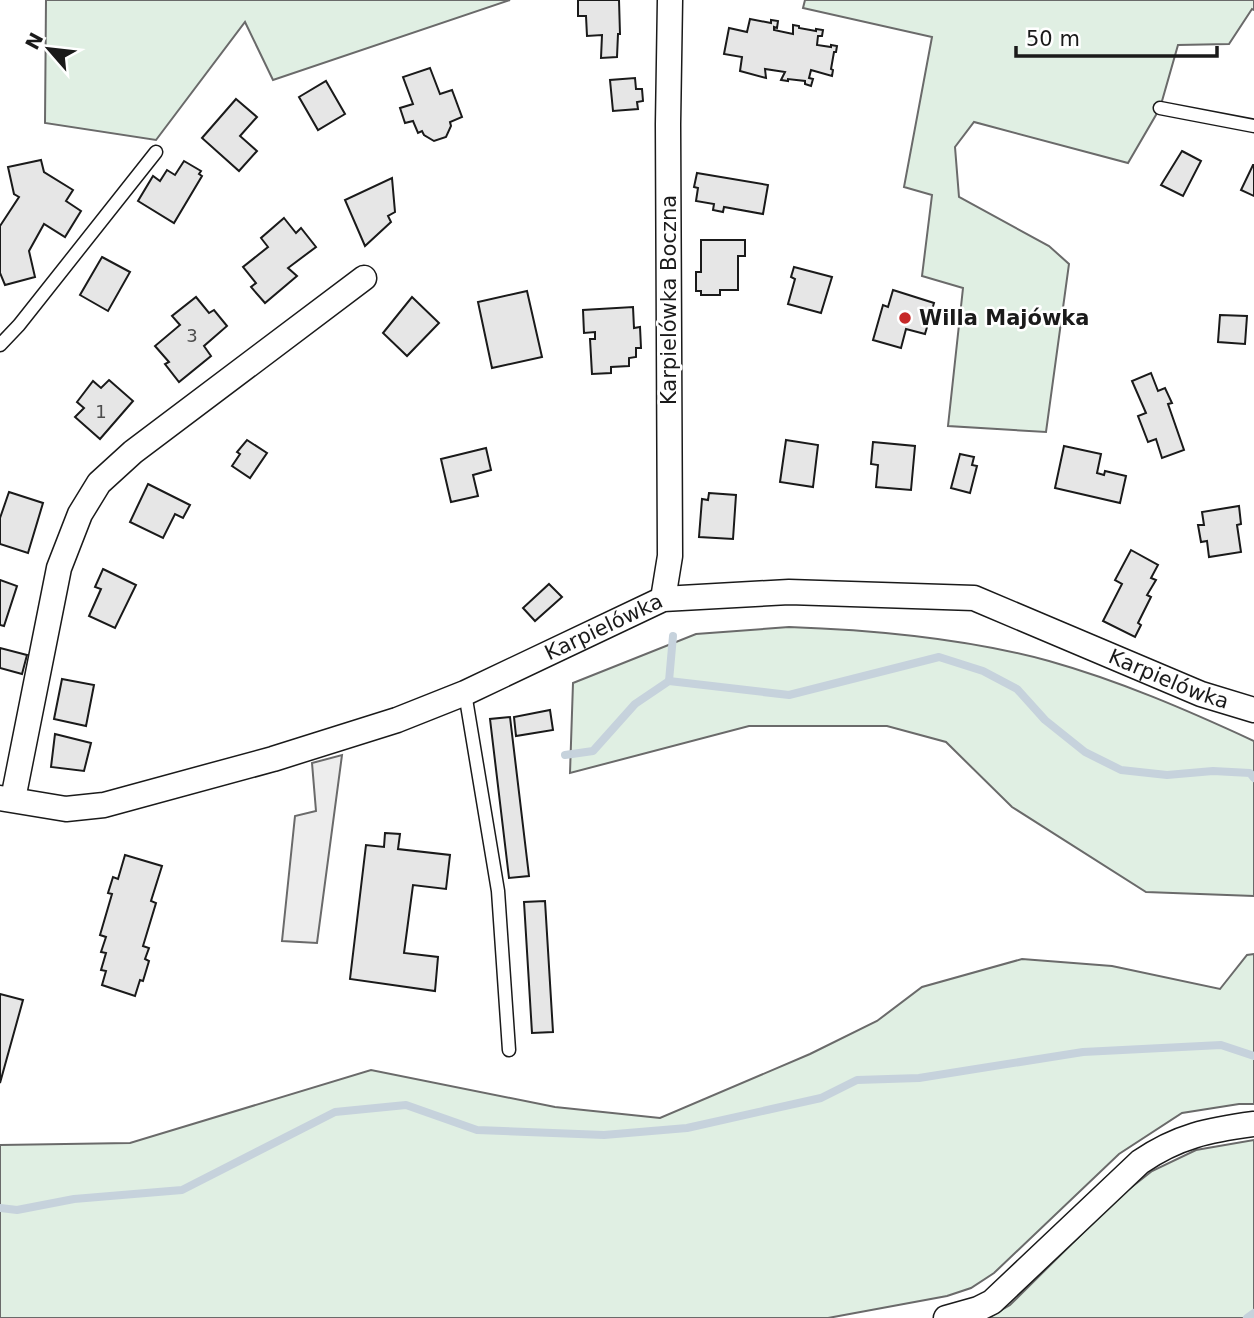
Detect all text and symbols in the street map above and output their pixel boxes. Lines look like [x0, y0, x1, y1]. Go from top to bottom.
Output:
north arrow [14, 14, 84, 84]
scale bar [1016, 14, 1217, 58]
text: 50 m [1026, 27, 1080, 51]
text: N [21, 29, 47, 53]
street label: Karpielówka Boczna [657, 195, 681, 405]
place label: Willa Majówka [919, 306, 1089, 330]
marker: Willa Majówka [897, 310, 913, 326]
house number: 3 [186, 325, 198, 346]
house number: 1 [95, 401, 107, 422]
street label: Karpielówka [541, 589, 667, 665]
street label: Karpielówka [1105, 644, 1232, 714]

